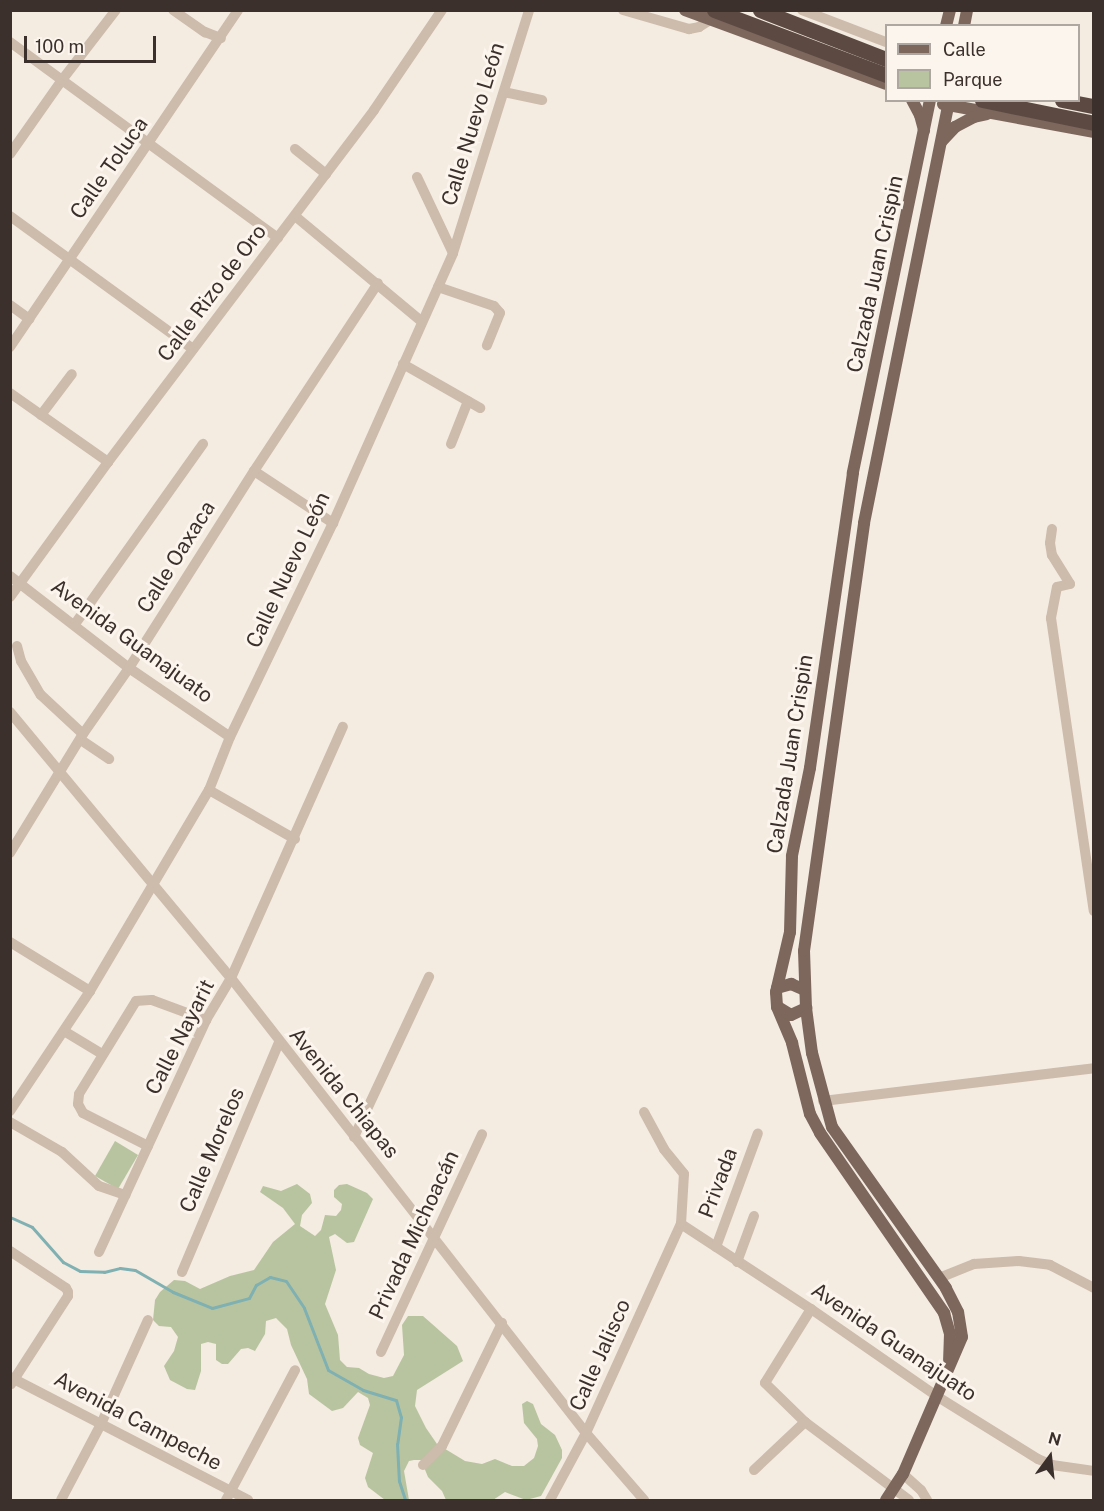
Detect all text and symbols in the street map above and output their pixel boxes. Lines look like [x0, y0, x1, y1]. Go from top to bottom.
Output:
scale bar [27, 24, 159, 62]
legend [885, 24, 1080, 102]
text: 100 m [35, 36, 84, 57]
street label: Calle Nuevo León [436, 39, 510, 209]
text: Calle [943, 39, 986, 60]
text: Parque [943, 69, 1003, 90]
street label: Calle Toluca [65, 112, 153, 224]
street label: Calzada Juan Crispin [842, 173, 908, 375]
street label: Calle Rizo de Oro [152, 219, 272, 367]
street label: Calle Nuevo León [241, 488, 335, 652]
street label: Calle Oaxaca [132, 496, 220, 618]
street label: Avenida Guanajuato [46, 574, 218, 708]
street label: Calzada Juan Crispin [762, 653, 818, 855]
street label: Calle Nayarit [140, 975, 220, 1099]
street label: Avenida Chiapas [284, 1023, 404, 1163]
street label: Calle Morelos [174, 1084, 250, 1216]
street label: Privada [693, 1144, 743, 1222]
street label: Privada Michoacán [364, 1147, 464, 1323]
street label: Avenida Guanajuato [807, 1277, 981, 1407]
street label: Calle Jalisco [564, 1295, 636, 1415]
street label: Avenida Campeche [50, 1366, 226, 1476]
north arrow [1020, 1427, 1080, 1487]
text: N [1046, 1428, 1063, 1450]

